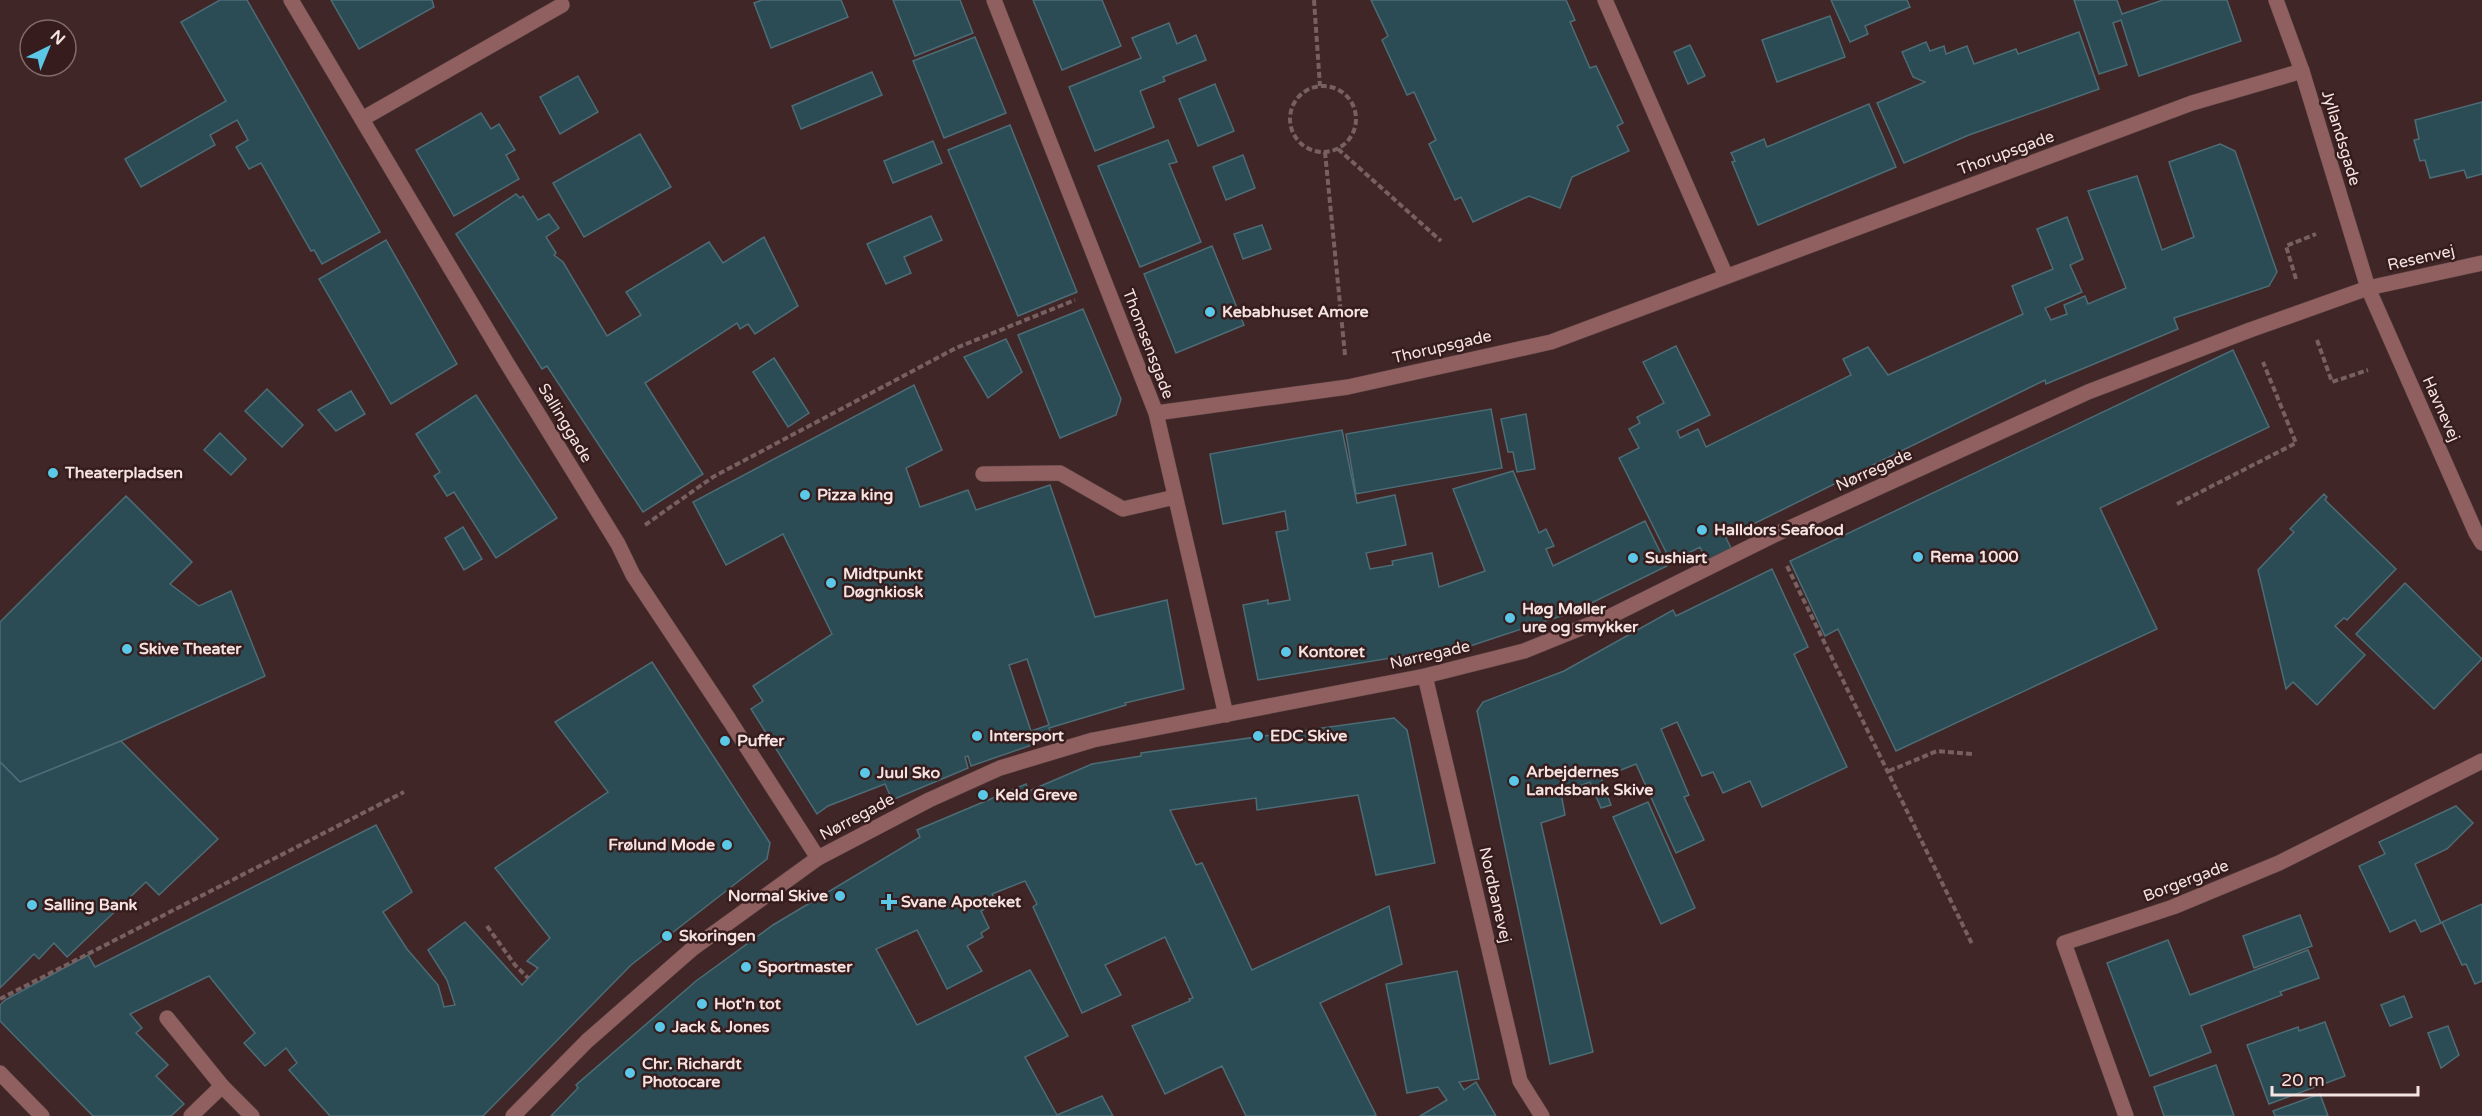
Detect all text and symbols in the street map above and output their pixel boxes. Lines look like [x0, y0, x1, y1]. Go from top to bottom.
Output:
north arrow [18, 18, 78, 78]
text: N [46, 26, 69, 49]
street label: Jyllandsgade [2317, 88, 2365, 188]
street label: Thorupsgade [1955, 126, 2057, 180]
street label: Resenvej [2385, 241, 2457, 275]
street label: Thomsensgade [1118, 286, 1178, 402]
place label: Kebabhuset Amore [1222, 302, 1369, 322]
marker: Kebabhuset Amore [1203, 305, 1217, 319]
street label: Thorupsgade [1391, 326, 1493, 368]
street label: Havnevej [2418, 373, 2464, 445]
street label: Sallinggade [534, 380, 596, 466]
street label: Nørregade [1833, 444, 1915, 496]
place label: Theaterpladsen [64, 463, 183, 483]
marker: Theaterpladsen [46, 466, 60, 480]
place label: Pizza king [817, 485, 893, 505]
marker: Pizza king [798, 488, 812, 502]
place label: Halldors Seafood [1714, 520, 1844, 540]
marker: Halldors Seafood [1695, 523, 1709, 537]
place label: Rema 1000 [1930, 547, 2018, 567]
place label: Sushiart [1645, 548, 1708, 568]
marker: Rema 1000 [1911, 550, 1925, 564]
marker: Sushiart [1626, 551, 1640, 565]
place label: Midtpunkt Døgnkiosk [843, 564, 924, 602]
marker: Midtpunkt Døgnkiosk [824, 576, 838, 590]
place label: Høg Møller ure og smykker [1522, 599, 1639, 637]
marker: Høg Møller ure og smykker [1503, 611, 1517, 625]
street label: Nørregade [1388, 636, 1472, 674]
place label: Skive Theater [139, 639, 242, 659]
marker: Skive Theater [120, 642, 134, 656]
place label: Kontoret [1298, 642, 1366, 662]
marker: Kontoret [1279, 645, 1293, 659]
place label: Intersport [989, 726, 1065, 746]
place label: EDC Skive [1270, 726, 1347, 746]
marker: Intersport [970, 729, 984, 743]
marker: EDC Skive [1251, 729, 1265, 743]
place label: Puffer [737, 731, 785, 751]
marker: Puffer [718, 734, 732, 748]
place label: Arbejdernes Landsbank Skive [1526, 762, 1653, 800]
place label: Juul Sko [876, 763, 940, 783]
marker: Juul Sko [858, 766, 872, 780]
marker: Arbejdernes Landsbank Skive [1507, 774, 1521, 788]
place label: Keld Greve [995, 785, 1077, 805]
marker: Keld Greve [976, 788, 990, 802]
street label: Nørregade [816, 789, 898, 845]
place label: Frølund Mode [608, 835, 715, 855]
marker: Frølund Mode [720, 838, 734, 852]
street label: Nordbanevej [1474, 845, 1516, 945]
street label: Borgergade [2140, 856, 2232, 906]
place label: Normal Skive [728, 886, 828, 906]
marker: Normal Skive [833, 889, 847, 903]
place label: Svane Apoteket [901, 892, 1022, 912]
place label: Salling Bank [44, 895, 138, 915]
marker: Svane Apoteket [882, 895, 896, 909]
marker: Salling Bank [25, 898, 39, 912]
place label: Skoringen [679, 926, 756, 946]
marker: Skoringen [660, 929, 674, 943]
place label: Sportmaster [758, 957, 853, 977]
marker: Sportmaster [739, 960, 753, 974]
place label: Hot'n tot [714, 994, 782, 1014]
marker: Hot'n tot [695, 997, 709, 1011]
place label: Jack & Jones [671, 1017, 770, 1037]
marker: Jack & Jones [653, 1020, 667, 1034]
place label: Chr. Richardt Photocare [642, 1054, 742, 1092]
scale bar [2272, 1059, 2418, 1097]
marker: Chr. Richardt Photocare [623, 1066, 637, 1080]
text: 20 m [2281, 1069, 2325, 1091]

